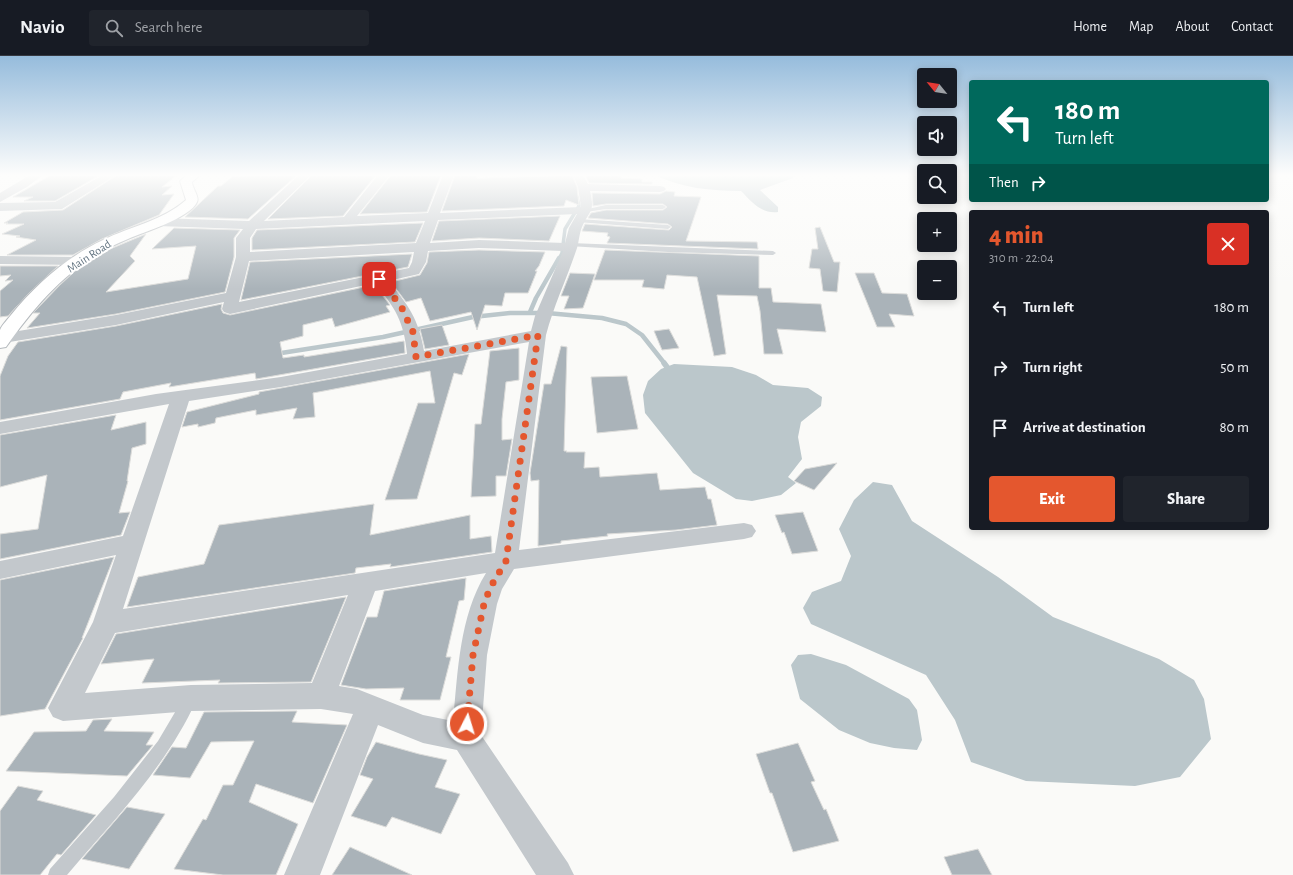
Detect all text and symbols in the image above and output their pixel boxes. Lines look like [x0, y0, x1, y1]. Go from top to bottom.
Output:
search box [89, 10, 369, 46]
icon: search [103, 17, 125, 39]
text: Navio [20, 18, 65, 37]
text: Search here [135, 20, 203, 35]
text: Home [1073, 20, 1107, 34]
text: Map [1129, 20, 1153, 34]
text: About [1175, 20, 1209, 34]
text: Contact [1231, 20, 1273, 34]
north arrow [917, 68, 957, 108]
map controls [917, 68, 957, 300]
icon: left [989, 96, 1041, 148]
text: 180 m [1055, 97, 1120, 125]
button: sound [917, 116, 957, 156]
text: Turn left [1055, 130, 1114, 148]
button: search [917, 164, 957, 204]
icon: right [1027, 172, 1049, 194]
text: Then [989, 175, 1019, 190]
button: + [917, 212, 957, 252]
button: close [1207, 223, 1249, 265]
text: 4 min [989, 224, 1044, 248]
street label: Main Road [65, 237, 113, 275]
text: 310 m · 22:04 [989, 252, 1053, 265]
button: − [917, 260, 957, 300]
pin [362, 262, 396, 296]
icon: arrive [368, 268, 390, 290]
icon: left [989, 297, 1011, 319]
text: Turn left [1023, 300, 1074, 315]
text: 180 m [1214, 300, 1249, 315]
icon: right [989, 357, 1011, 379]
text: Turn right [1023, 360, 1082, 375]
text: 50 m [1220, 360, 1249, 375]
icon: arrive [989, 417, 1011, 439]
text: Arrive at destination [1023, 420, 1146, 435]
text: 80 m [1219, 420, 1249, 435]
button: Exit [989, 476, 1115, 522]
button: Share [1123, 476, 1249, 522]
position arrow [446, 703, 488, 745]

